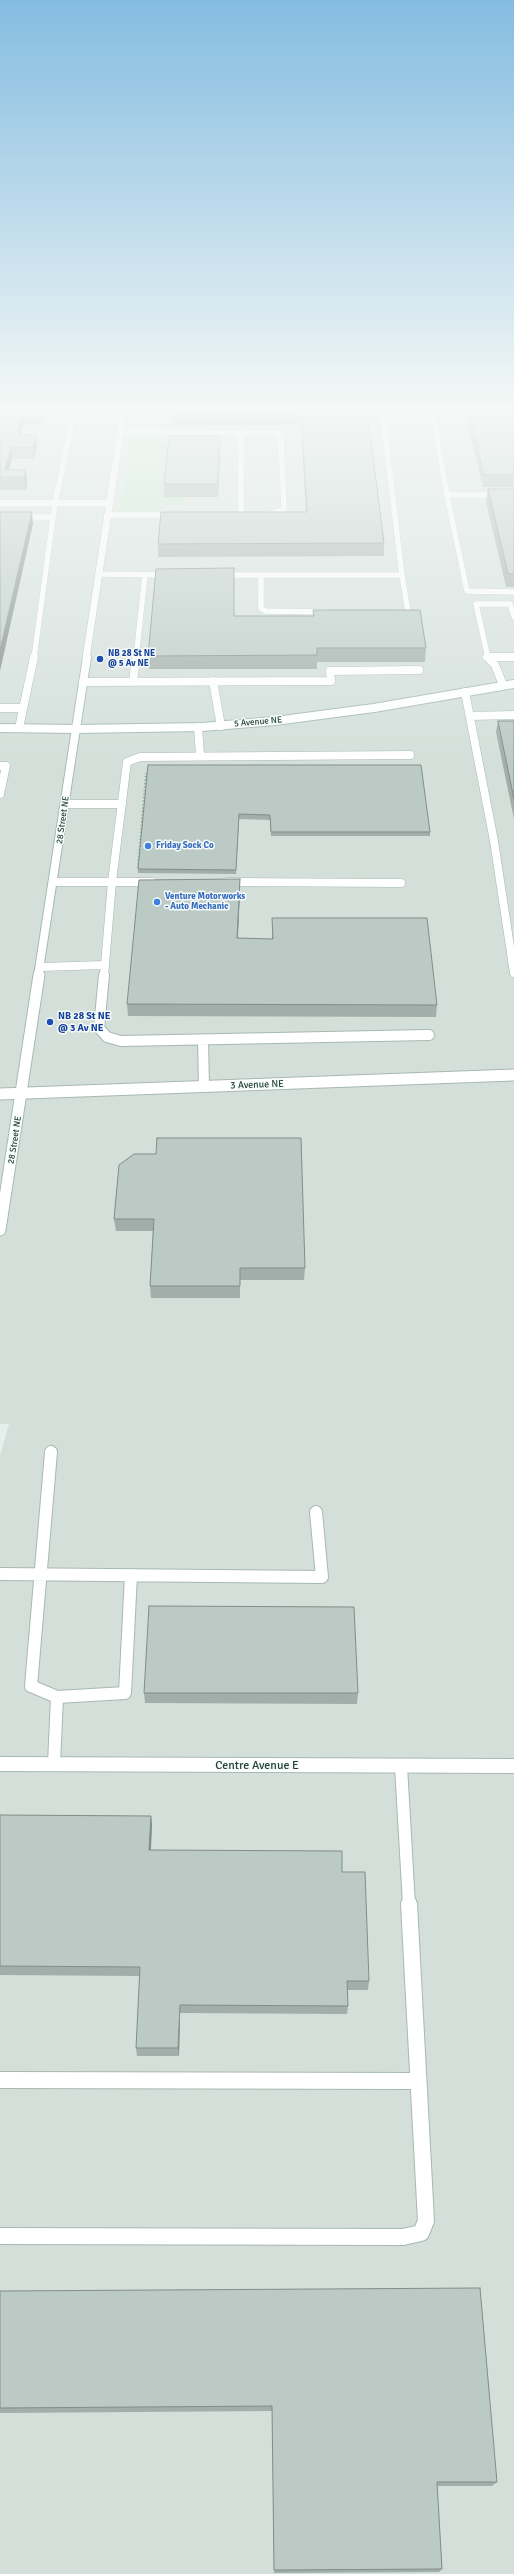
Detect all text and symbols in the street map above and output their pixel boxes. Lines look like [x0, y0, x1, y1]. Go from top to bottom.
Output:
place label: NB 28 St NE @ 5 Av NE [108, 649, 155, 670]
marker: NB 28 St NE @ 5 Av NE [95, 654, 105, 664]
street label: 5 Avenue NE [234, 715, 282, 729]
street label: 28 Street NE [54, 795, 72, 845]
marker: Friday Sock Co [143, 841, 153, 851]
place label: Friday Sock Co [156, 841, 214, 851]
place label: Venture Motorworks - Auto Mechanic [165, 892, 245, 913]
marker: Venture Motorworks - Auto Mechanic [152, 897, 162, 907]
place label: NB 28 St NE @ 3 Av NE [58, 1010, 110, 1034]
marker: NB 28 St NE @ 3 Av NE [45, 1017, 55, 1027]
street label: 3 Avenue NE [230, 1078, 284, 1092]
street label: 28 Street NE [6, 1115, 24, 1165]
street label: Centre Avenue E [215, 1759, 299, 1773]

